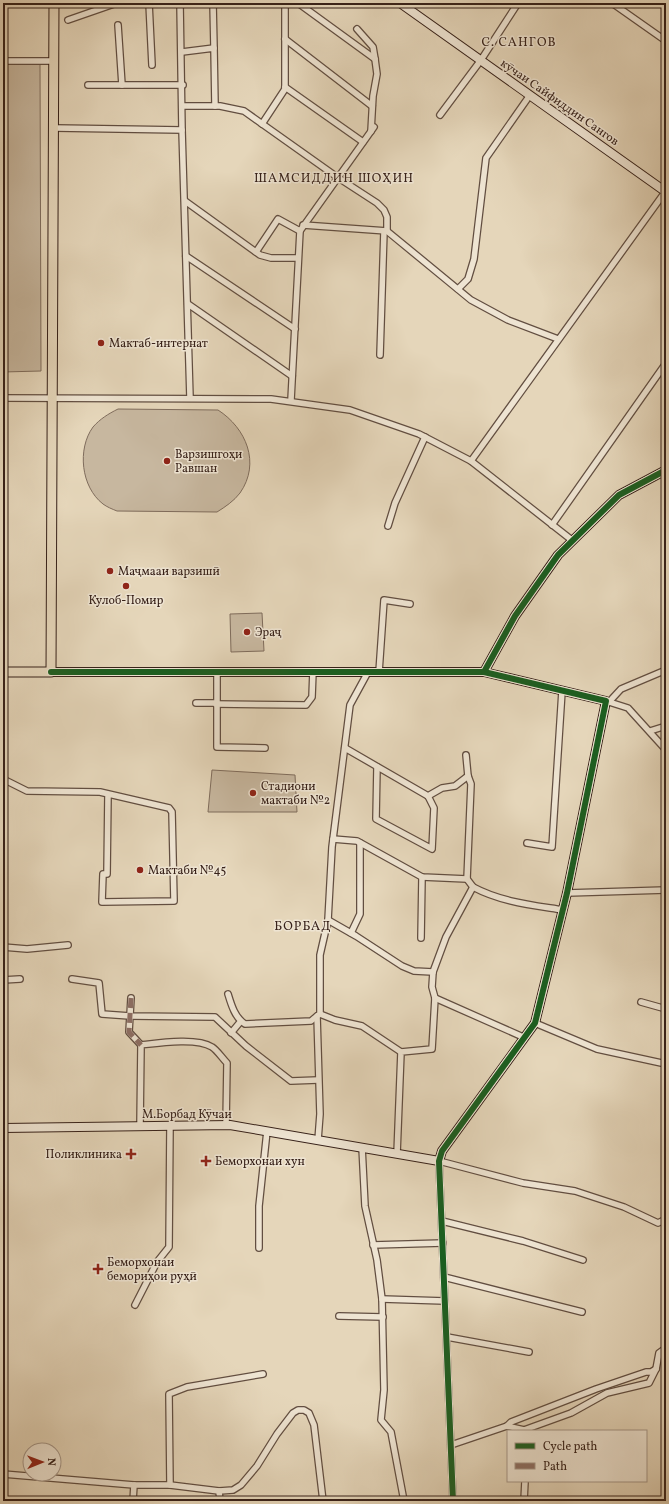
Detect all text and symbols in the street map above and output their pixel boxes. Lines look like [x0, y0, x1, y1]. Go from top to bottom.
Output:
district label: С. САНГОВ [481, 34, 557, 52]
street label: кӯчаи Сайфиддин Сангов [497, 56, 622, 150]
district label: ШАМСИДДИН ШОҲИН [254, 170, 414, 188]
place label: Мактаб-интернат [109, 336, 208, 352]
marker: Мактаб-интернат [96, 338, 106, 348]
place label: Варзишгоҳи Равшан [175, 447, 242, 477]
marker: Варзишгоҳи Равшан [162, 456, 172, 466]
place label: Маҷмааи варзишӣ [118, 564, 220, 580]
marker: Маҷмааи варзишӣ [105, 566, 115, 576]
marker: Кулоб-Помир [121, 581, 131, 591]
place label: Кулоб-Помир [89, 593, 164, 609]
place label: Эраҷ [255, 625, 282, 641]
marker: Эраҷ [242, 627, 252, 637]
place label: Стадиони мактаби №2 [261, 779, 330, 809]
marker: Стадиони мактаби №2 [248, 788, 258, 798]
place label: Мактаби №45 [148, 863, 226, 879]
marker: Мактаби №45 [135, 865, 145, 875]
district label: БОРБАД [274, 918, 332, 936]
street label: М.Борбад Кӯчаи [142, 1107, 232, 1123]
place label: Поликлиника [46, 1147, 122, 1163]
marker: Поликлиника [125, 1148, 137, 1160]
place label: Беморхонаи хун [215, 1154, 305, 1170]
marker: Беморхонаи хун [200, 1155, 212, 1167]
place label: Беморхонаи бемориҳои руҳӣ [107, 1255, 197, 1285]
marker: Беморхонаи бемориҳои руҳӣ [92, 1263, 104, 1275]
legend [507, 1430, 647, 1482]
text: Cycle path [543, 1439, 598, 1455]
north arrow [22, 1442, 62, 1482]
text: N [43, 1458, 58, 1466]
text: Path [543, 1459, 567, 1475]

